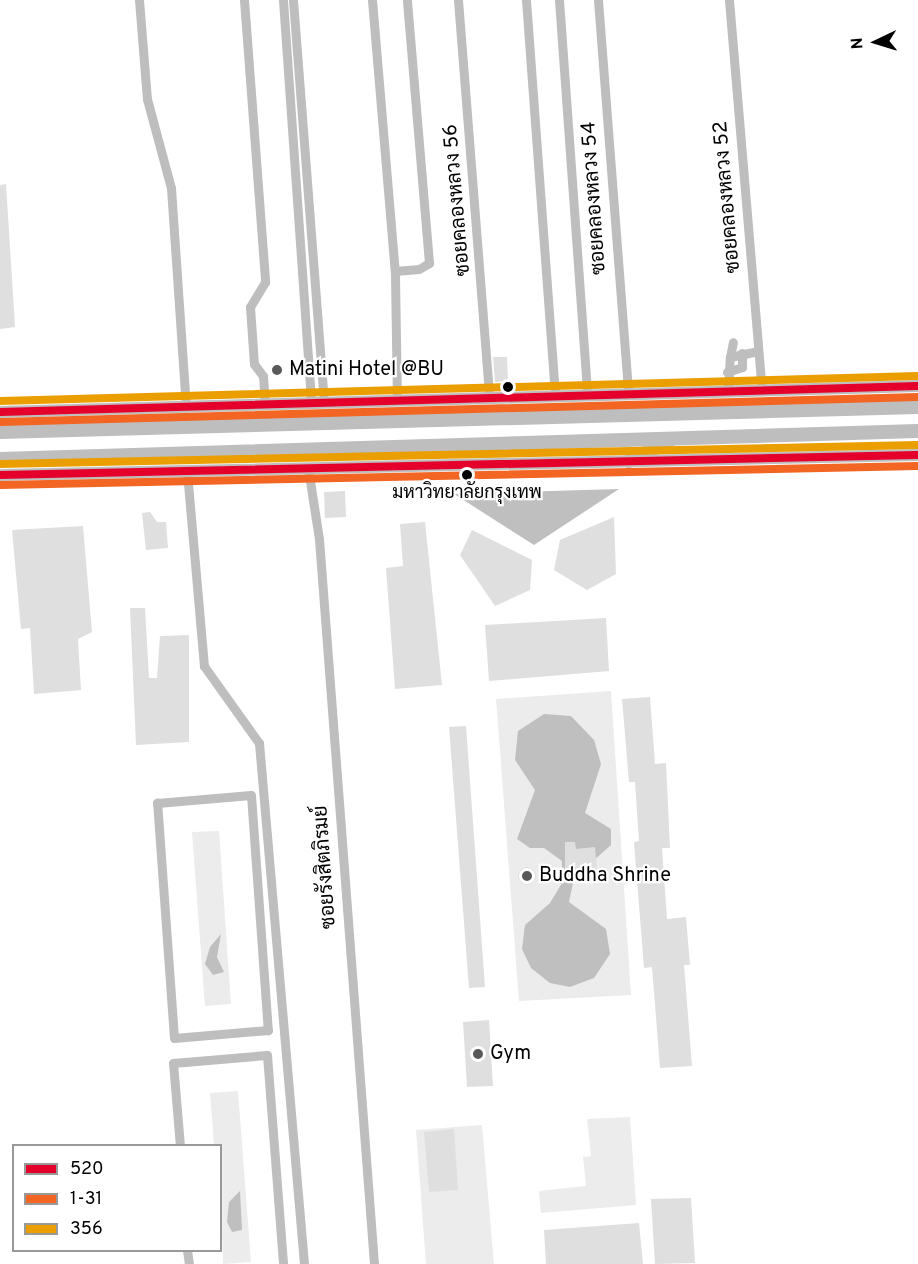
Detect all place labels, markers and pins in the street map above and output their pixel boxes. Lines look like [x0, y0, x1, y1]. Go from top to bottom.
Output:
place label: Matini Hotel @BU [289, 358, 444, 382]
marker: Matini Hotel @BU [270, 363, 284, 377]
unlabelled marker [502, 381, 514, 393]
marker: มหาวิทยาลัยกรุงเทพ [461, 469, 473, 481]
place label: มหาวิทยาลัยกรุงเทพ [392, 483, 542, 505]
place label: Buddha Shrine [539, 864, 671, 888]
marker: Buddha Shrine [520, 869, 534, 883]
place label: Gym [490, 1042, 531, 1066]
marker: Gym [471, 1047, 485, 1061]

